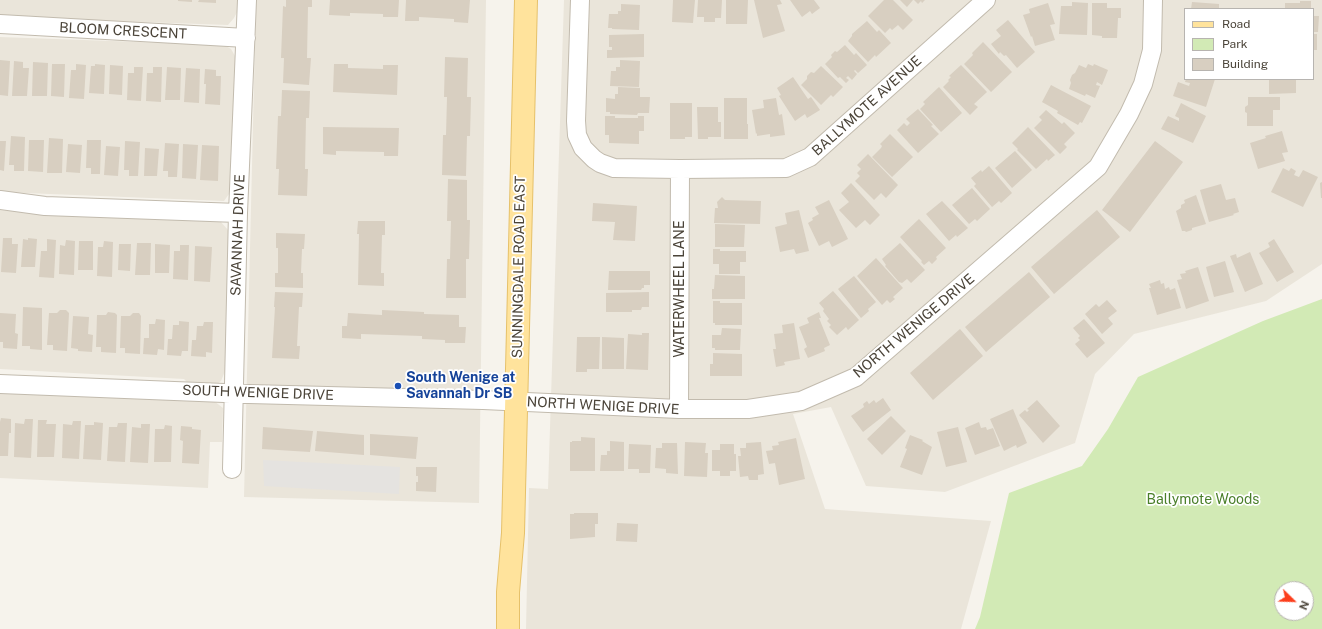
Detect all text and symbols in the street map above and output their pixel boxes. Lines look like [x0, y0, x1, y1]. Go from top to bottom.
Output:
legend [1184, 8, 1314, 80]
text: Road [1222, 17, 1250, 31]
street label: BLOOM CRESCENT [59, 19, 187, 43]
text: Park [1222, 37, 1248, 51]
street label: BALLYMOTE AVENUE [809, 52, 925, 160]
text: Building [1222, 57, 1268, 71]
street label: SAVANNAH DRIVE [227, 174, 249, 296]
street label: SUNNINGDALE ROAD EAST [509, 176, 529, 358]
street label: WATERWHEEL LANE [672, 220, 688, 358]
street label: NORTH WENIGE DRIVE [850, 270, 978, 382]
place label: South Wenige at Savannah Dr SB [406, 370, 515, 402]
marker: South Wenige at Savannah Dr SB [393, 381, 403, 391]
street label: SOUTH WENIGE DRIVE [182, 382, 334, 404]
street label: NORTH WENIGE DRIVE [526, 394, 680, 418]
park label: Ballymote Woods [1147, 492, 1259, 508]
north arrow [1274, 581, 1314, 621]
text: N [1297, 599, 1311, 612]

